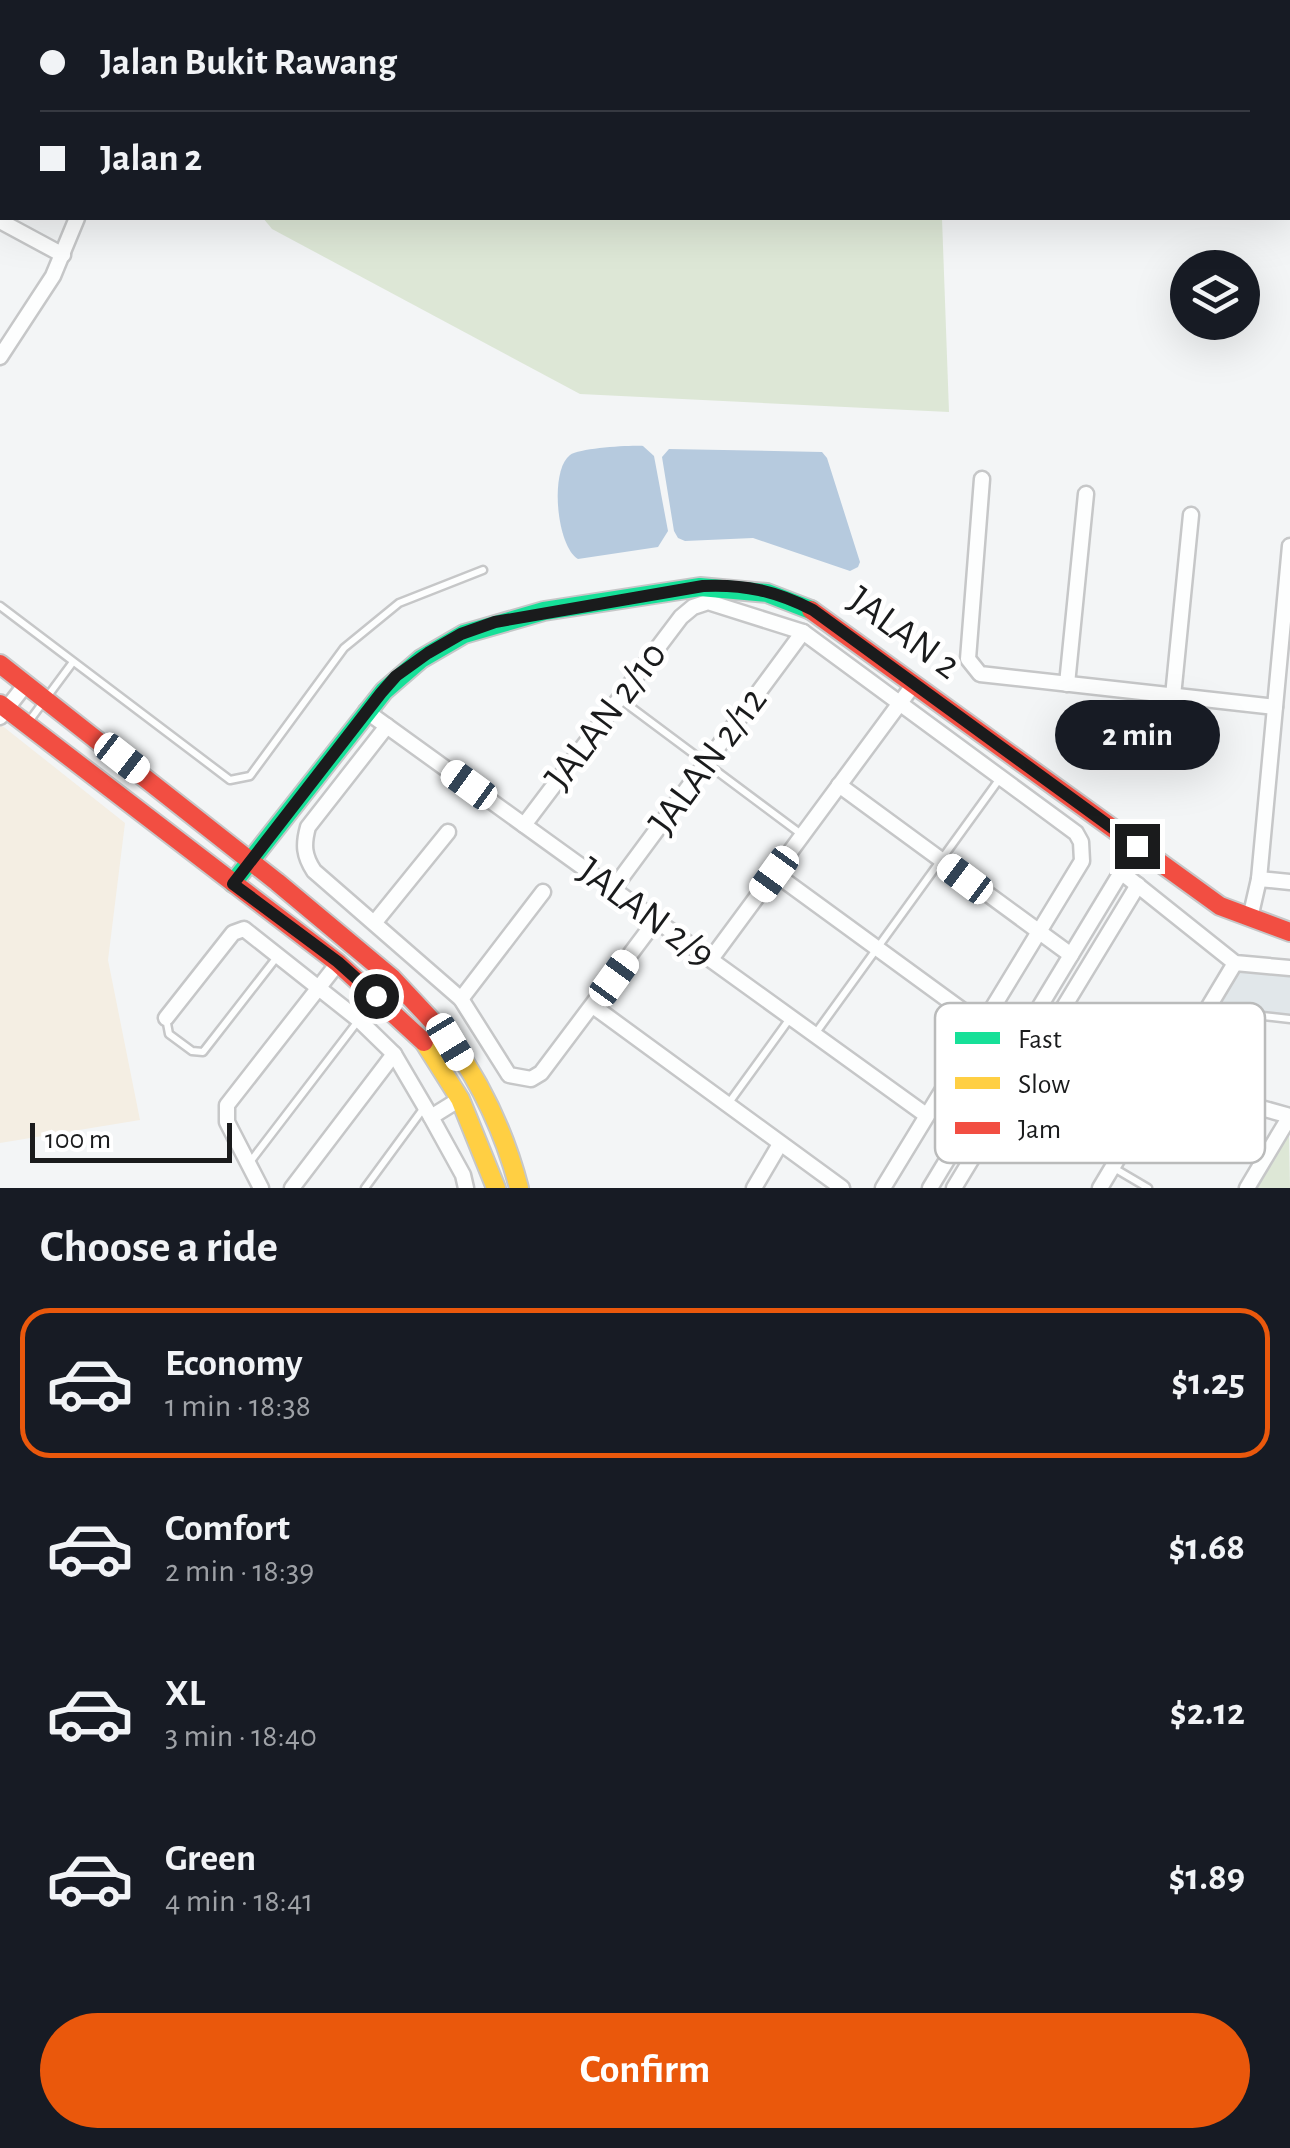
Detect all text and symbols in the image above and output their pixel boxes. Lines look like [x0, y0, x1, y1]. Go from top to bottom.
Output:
text: Jalan Bukit Rawang [100, 44, 397, 82]
text: Jalan 2 [100, 140, 202, 178]
map controls [1170, 250, 1260, 340]
button: layers [1170, 250, 1260, 340]
street label: JALAN 2 [841, 579, 967, 687]
street label: JALAN 2/10 [538, 635, 674, 797]
street label: JALAN 2/12 [642, 680, 774, 842]
callout: 2 min [1054, 701, 1220, 771]
text: 2 min [1102, 719, 1173, 751]
car [89, 728, 155, 788]
car [436, 755, 502, 815]
route end [1115, 824, 1160, 869]
car [744, 841, 804, 907]
car [932, 849, 998, 909]
street label: JALAN 2/9 [570, 850, 722, 976]
car [584, 945, 644, 1011]
route start [354, 974, 399, 1019]
legend [935, 1003, 1265, 1163]
car [422, 1009, 478, 1075]
text: Fast [1018, 1026, 1062, 1054]
text: Slow [1018, 1071, 1070, 1099]
text: Jam [1018, 1116, 1061, 1144]
scale bar [30, 1118, 232, 1162]
text: 100 m [45, 1126, 111, 1154]
text: Choose a ride [40, 1225, 278, 1270]
icon: car [45, 1338, 135, 1428]
text: Economy [165, 1345, 303, 1383]
text: $1.25 [1171, 1364, 1245, 1402]
text: 1 min · 18:38 [165, 1390, 311, 1422]
icon: car [45, 1503, 135, 1593]
text: Comfort [165, 1510, 290, 1548]
text: $1.68 [1168, 1529, 1245, 1567]
text: 2 min · 18:39 [165, 1555, 314, 1587]
icon: car [45, 1668, 135, 1758]
text: XL [165, 1675, 205, 1713]
text: $2.12 [1170, 1694, 1245, 1732]
text: 3 min · 18:40 [165, 1720, 317, 1752]
icon: car [45, 1833, 135, 1923]
text: Green [165, 1840, 256, 1878]
text: $1.89 [1168, 1859, 1245, 1897]
text: 4 min · 18:41 [165, 1885, 313, 1917]
button: Confirm [40, 2013, 1250, 2128]

